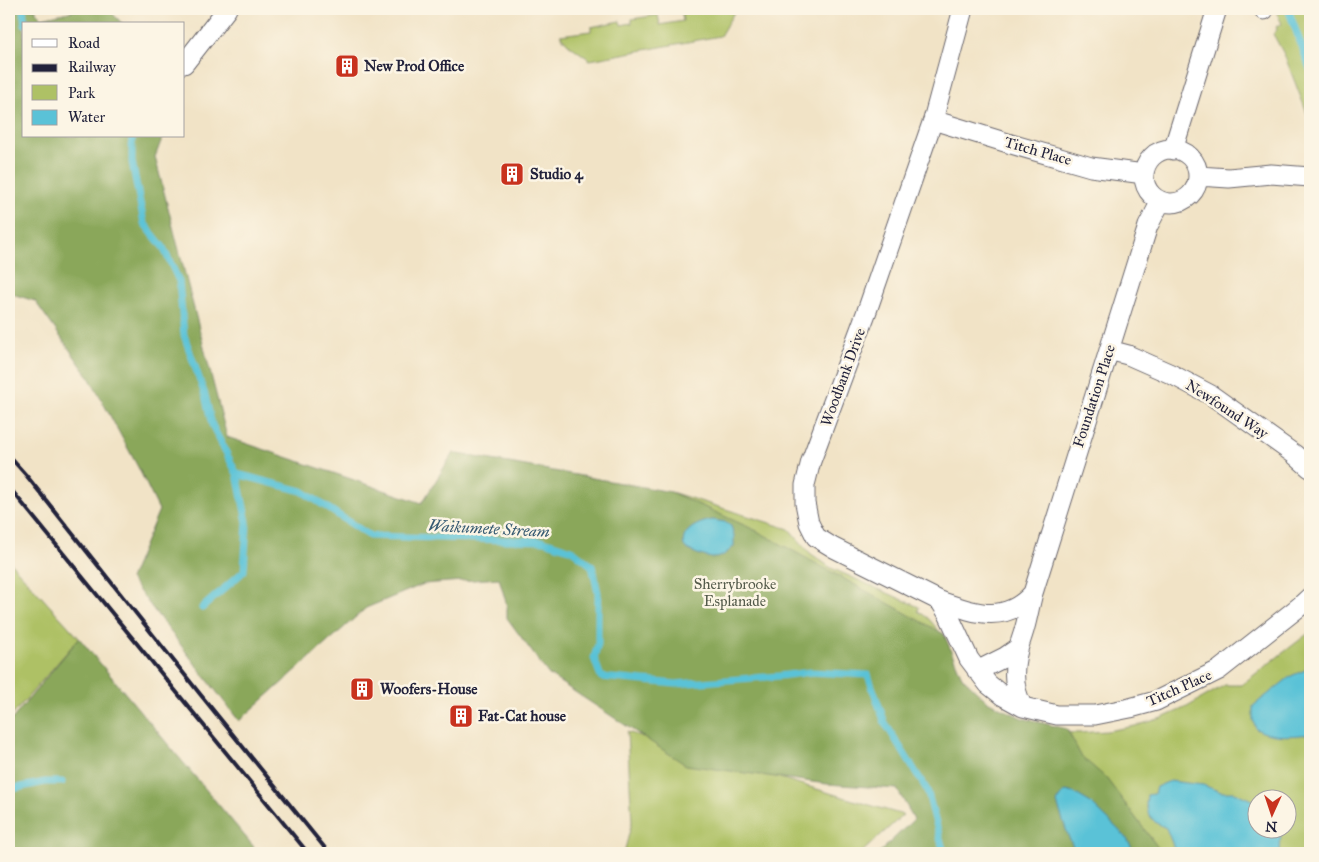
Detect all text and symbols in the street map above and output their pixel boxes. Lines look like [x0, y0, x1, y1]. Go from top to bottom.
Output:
legend [22, 22, 185, 138]
text: Road [68, 34, 100, 52]
building icon: New Prod Office [334, 53, 360, 79]
place label: New Prod Office [364, 57, 465, 75]
text: Railway [68, 58, 117, 76]
text: Park [68, 84, 95, 102]
text: Water [68, 108, 105, 126]
street label: Titch Place [1002, 133, 1074, 169]
building icon: Studio 4 [499, 161, 525, 187]
place label: Studio 4 [530, 165, 583, 184]
street label: Woodbank Drive [817, 325, 869, 429]
street label: Foundation Place [1069, 342, 1119, 450]
street label: Newfound Way [1182, 376, 1272, 443]
water label: Waikumete Stream [428, 516, 550, 541]
park label: Sherrybrooke Esplanade [694, 575, 776, 610]
street label: Titch Place [1144, 666, 1214, 710]
building icon: Woofers-House [349, 676, 375, 702]
place label: Woofers-House [380, 680, 478, 698]
building icon: Fat-Cat house [448, 703, 474, 729]
place label: Fat-Cat house [478, 707, 567, 725]
north arrow [1246, 790, 1296, 840]
text: N [1265, 818, 1278, 835]

